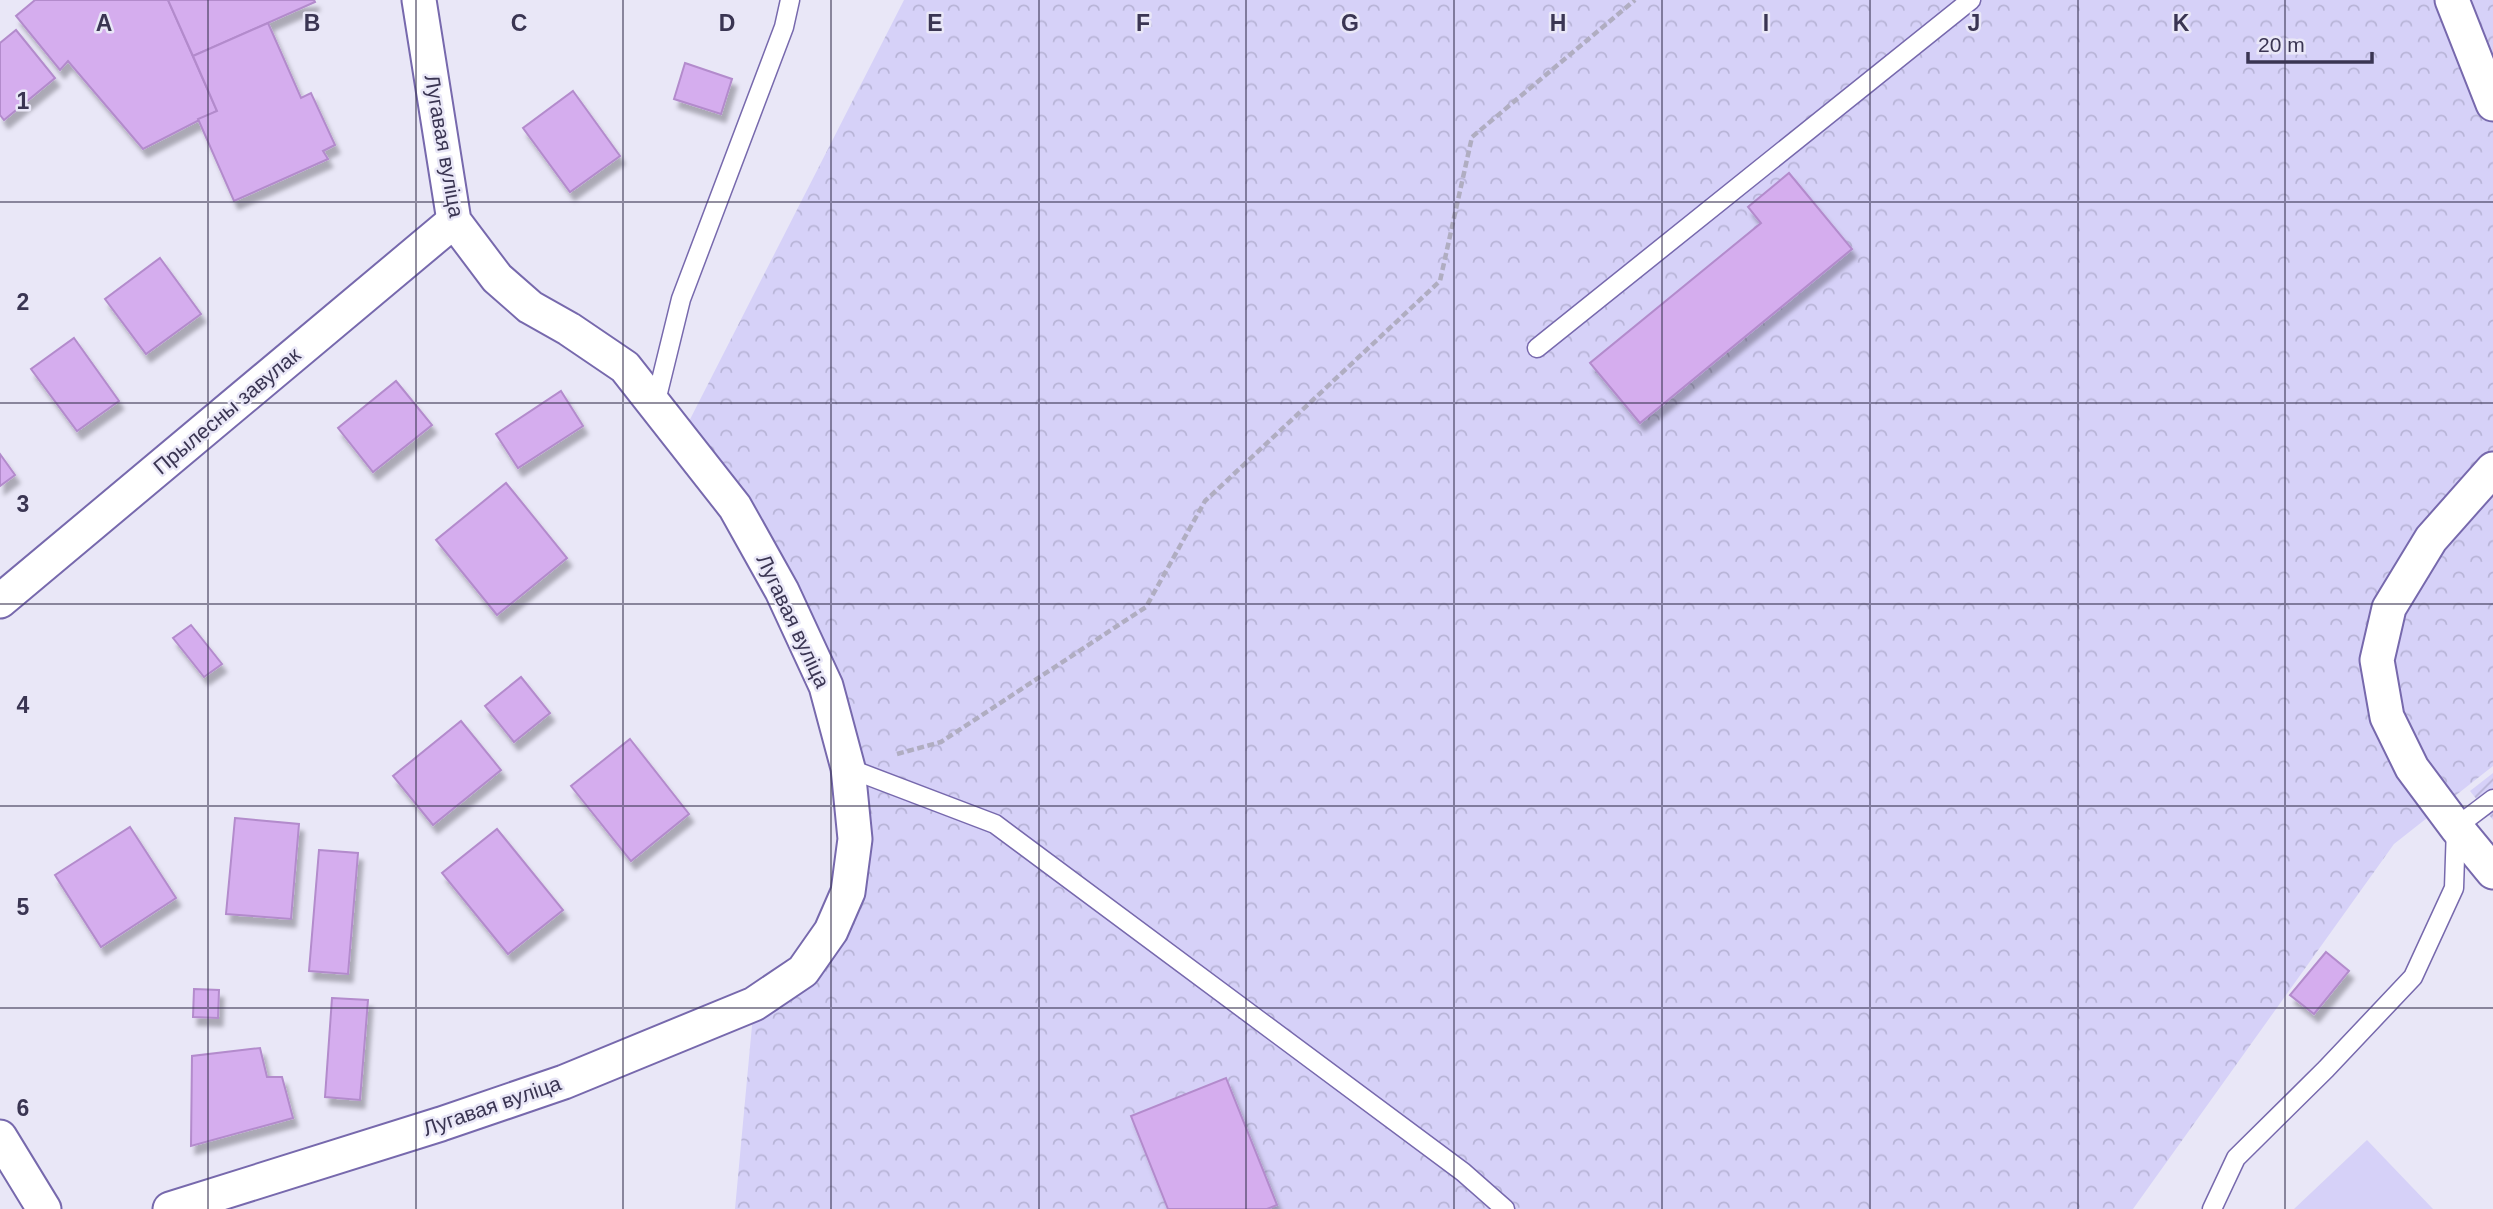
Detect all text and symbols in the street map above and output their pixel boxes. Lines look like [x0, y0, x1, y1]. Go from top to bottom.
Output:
text: A [96, 10, 112, 36]
text: B [304, 10, 320, 36]
text: C [511, 10, 527, 36]
text: D [719, 10, 735, 36]
text: E [927, 10, 943, 36]
text: F [1136, 10, 1150, 36]
text: G [1341, 10, 1359, 36]
text: H [1550, 10, 1566, 36]
text: I [1763, 10, 1769, 36]
text: J [1968, 10, 1980, 36]
text: K [2173, 10, 2190, 36]
scale bar [2248, 21, 2372, 65]
text: 20 m [2258, 33, 2305, 56]
street label: Лугавая вуліца [421, 73, 468, 219]
text: 1 [17, 88, 30, 114]
text: 2 [17, 289, 29, 315]
street label: Прылесны завулак [149, 342, 305, 479]
text: 3 [17, 491, 29, 517]
street label: Лугавая вуліца [752, 550, 835, 691]
text: 4 [17, 692, 30, 718]
text: 5 [17, 894, 30, 920]
street label: Лугавая вуліца [420, 1071, 564, 1140]
text: 6 [17, 1095, 29, 1121]

